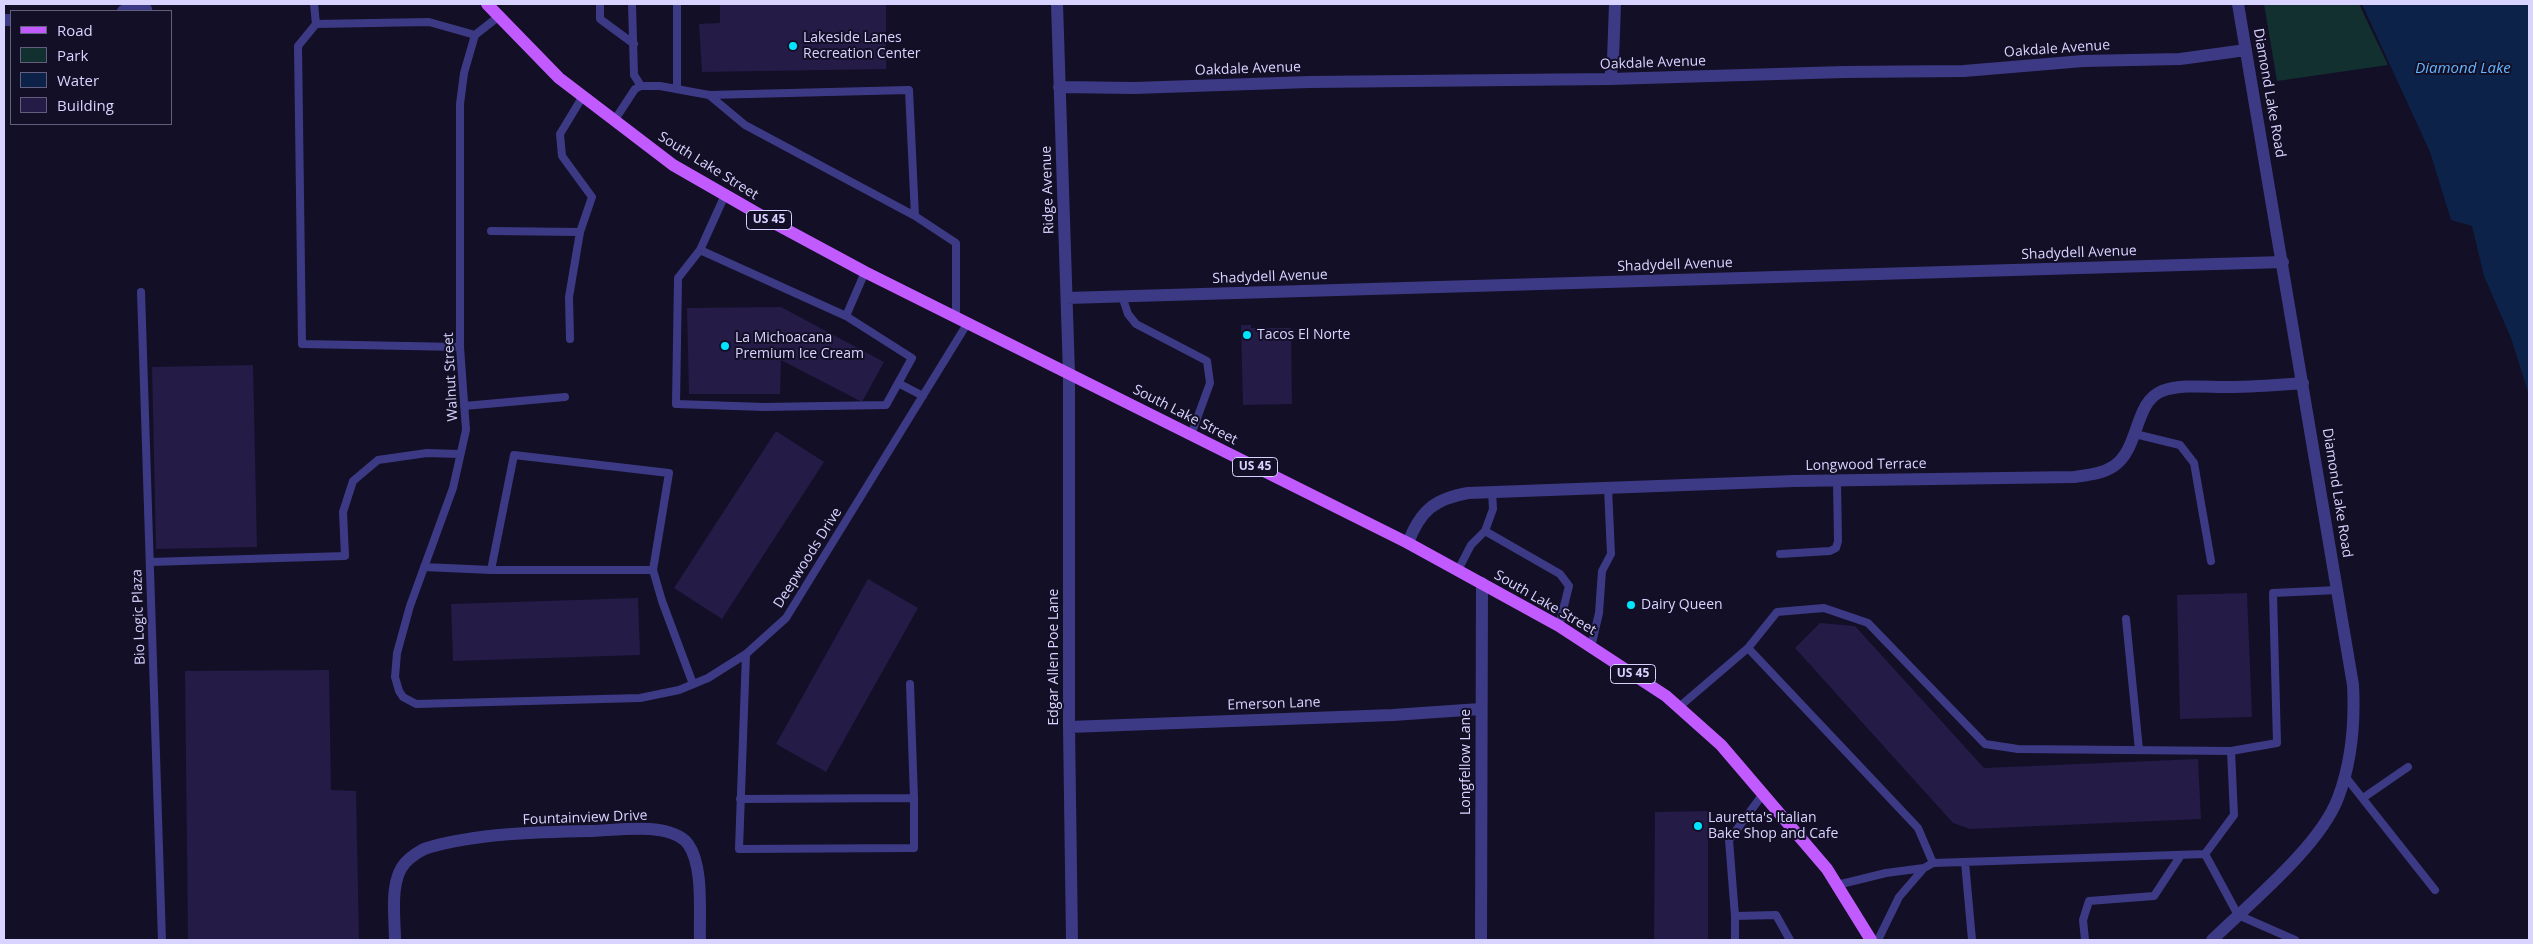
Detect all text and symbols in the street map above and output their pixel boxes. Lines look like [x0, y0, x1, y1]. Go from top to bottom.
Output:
legend [10, 10, 172, 125]
text: Road [57, 20, 93, 40]
street label: Diamond Lake Road [2249, 27, 2289, 159]
place label: Lakeside Lanes Recreation Center [803, 30, 921, 62]
street label: Oakdale Avenue [2003, 37, 2111, 61]
marker: Lakeside Lanes Recreation Center [787, 40, 799, 52]
text: Park [57, 45, 88, 65]
street label: Oakdale Avenue [1600, 53, 1706, 73]
street label: Oakdale Avenue [1195, 59, 1301, 79]
water label: Diamond Lake [2415, 60, 2511, 78]
text: Water [57, 70, 99, 90]
text: Building [57, 95, 114, 115]
street label: South Lake Street [655, 128, 761, 204]
street label: Ridge Avenue [1038, 145, 1058, 235]
road number: US 45 [746, 210, 792, 230]
street label: Shadydell Avenue [2021, 243, 2137, 263]
street label: Shadydell Avenue [1617, 255, 1733, 275]
street label: Shadydell Avenue [1212, 267, 1328, 287]
place label: Tacos El Norte [1257, 327, 1350, 343]
marker: Tacos El Norte [1241, 329, 1253, 341]
place label: La Michoacana Premium Ice Cream [735, 330, 864, 362]
street label: Walnut Street [440, 332, 462, 422]
marker: La Michoacana Premium Ice Cream [719, 340, 731, 352]
street label: South Lake Street [1130, 381, 1240, 449]
street label: Diamond Lake Road [2318, 427, 2356, 559]
street label: Longwood Terrace [1805, 456, 1927, 474]
road number: US 45 [1232, 458, 1278, 477]
street label: Deepwoods Drive [770, 505, 846, 611]
street label: South Lake Street [1491, 567, 1599, 639]
street label: Bio Logic Plaza [129, 569, 149, 665]
street label: Edgar Allen Poe Lane [1046, 589, 1062, 725]
place label: Dairy Queen [1641, 597, 1723, 613]
marker: Dairy Queen [1625, 599, 1637, 611]
road number: US 45 [1610, 664, 1656, 684]
street label: Emerson Lane [1227, 694, 1321, 714]
street label: Longfellow Lane [1458, 709, 1474, 815]
street label: Fountainview Drive [522, 807, 648, 829]
place label: Lauretta's Italian Bake Shop and Cafe [1708, 810, 1838, 842]
marker: Lauretta's Italian Bake Shop and Cafe [1692, 820, 1704, 832]

